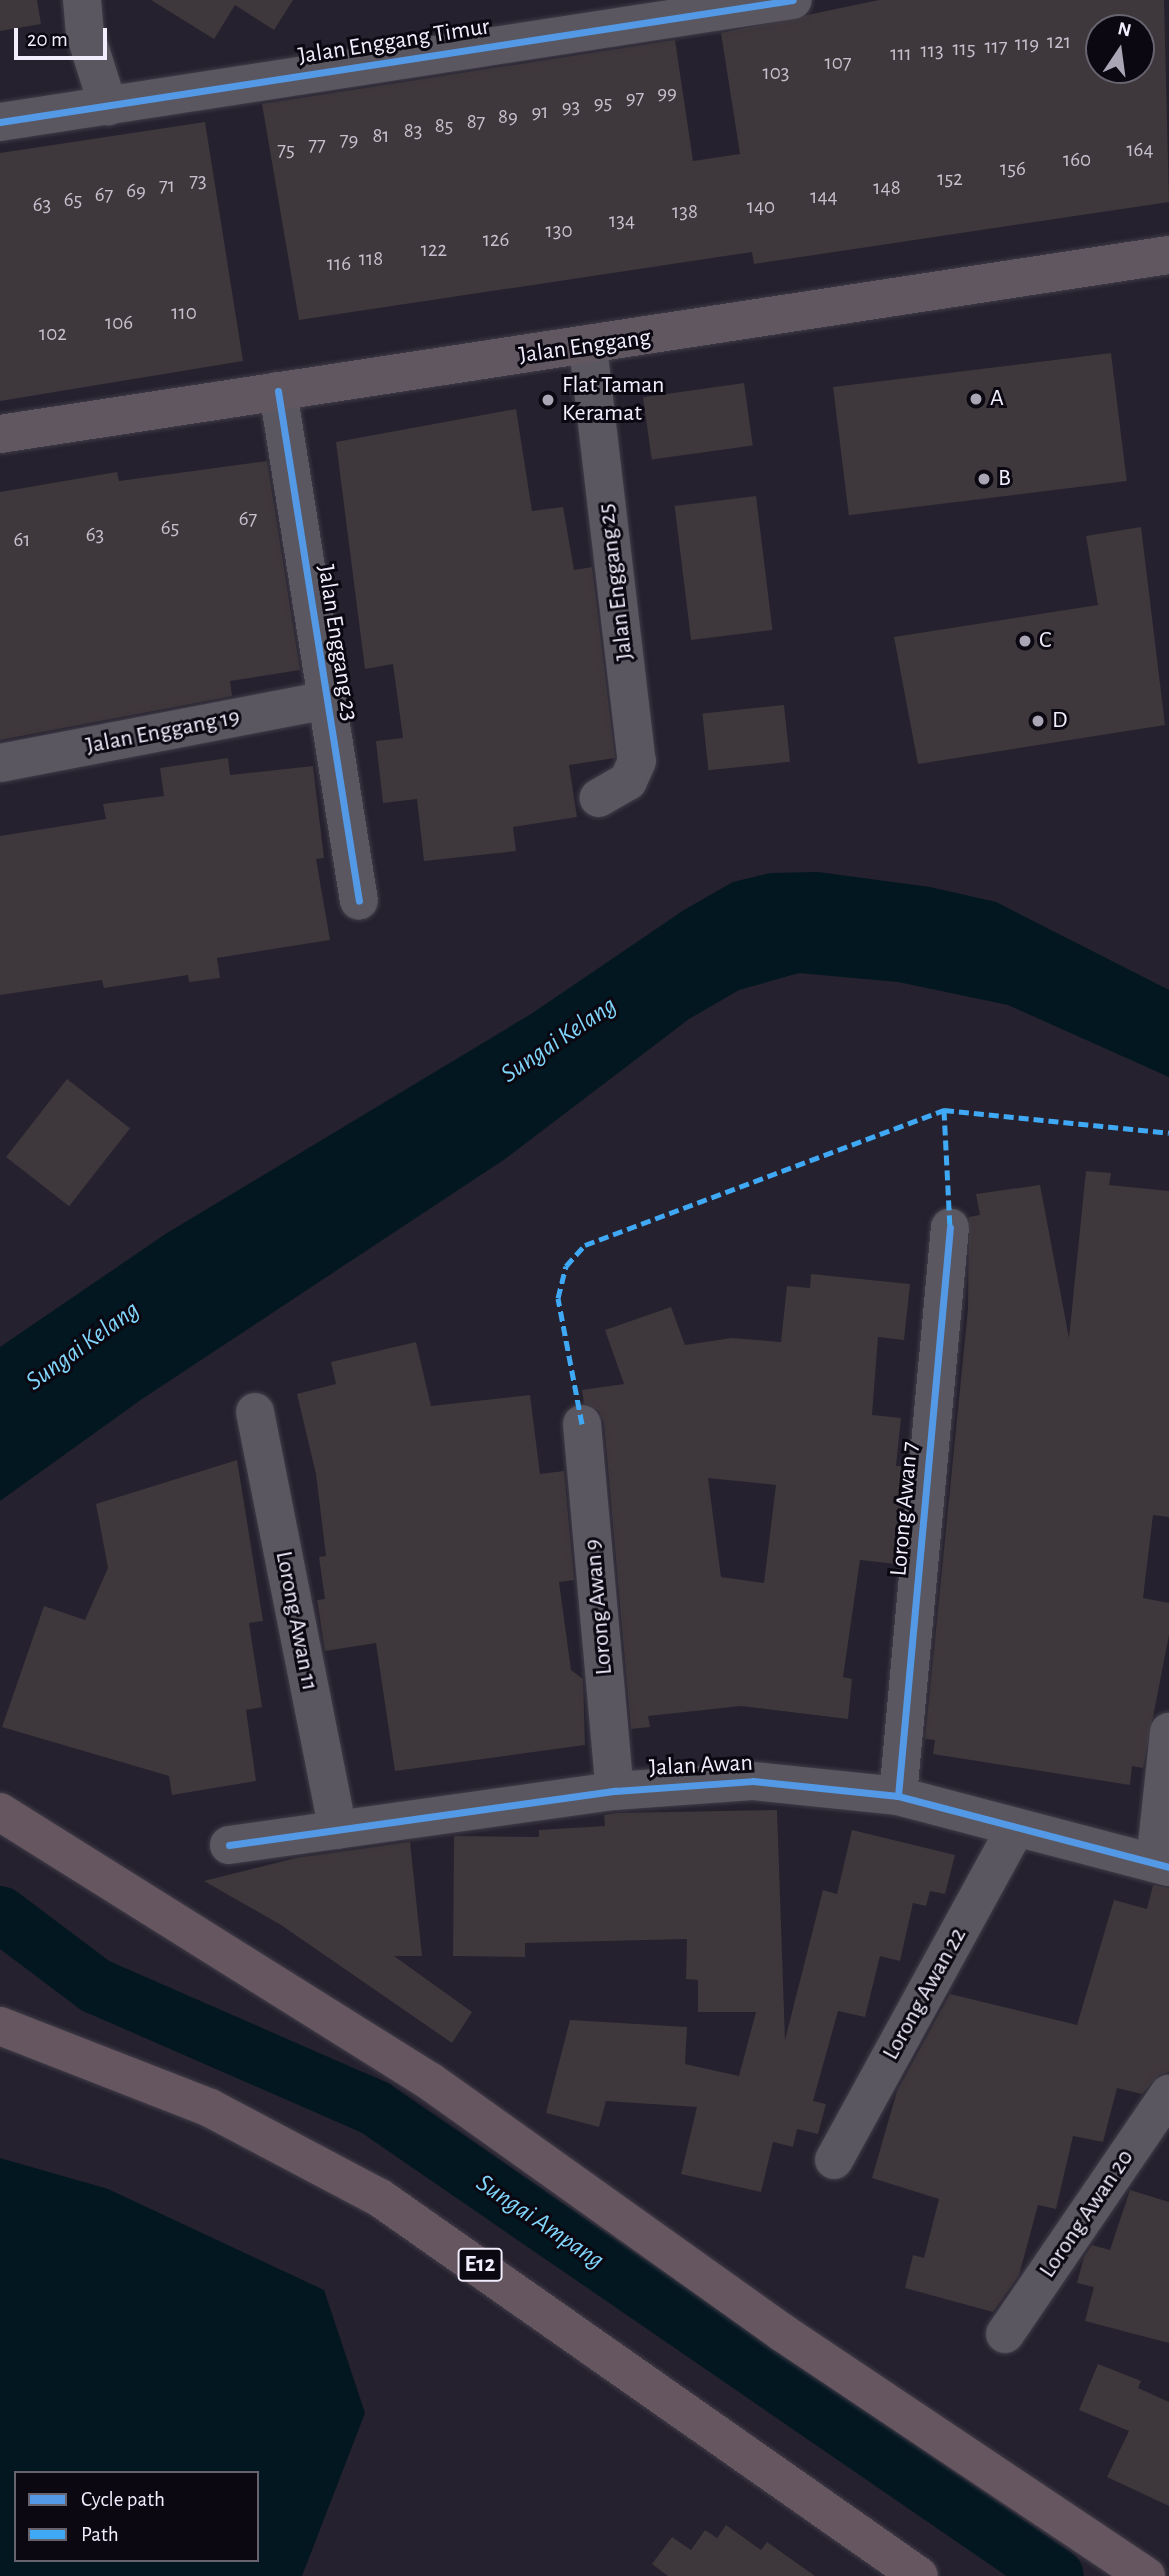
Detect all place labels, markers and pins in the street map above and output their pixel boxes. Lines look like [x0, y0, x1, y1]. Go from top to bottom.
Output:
place label: Flat Taman Keramat [562, 372, 664, 428]
place label: A [990, 385, 1004, 413]
marker: A [968, 391, 984, 407]
marker: Flat Taman Keramat [540, 392, 556, 408]
place label: B [998, 465, 1011, 493]
marker: B [976, 471, 992, 487]
place label: C [1039, 627, 1051, 655]
marker: C [1017, 633, 1033, 649]
place label: D [1052, 707, 1068, 735]
marker: D [1030, 713, 1046, 729]

